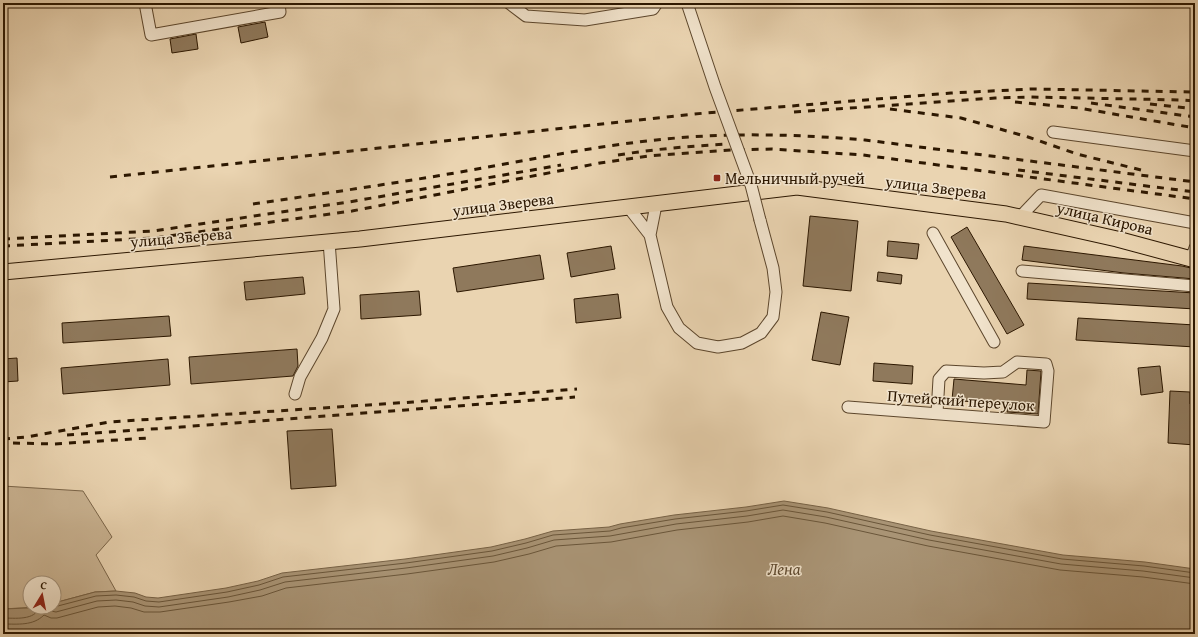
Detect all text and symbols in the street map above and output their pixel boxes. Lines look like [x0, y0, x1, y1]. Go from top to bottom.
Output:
place label: Мельничный ручей [725, 166, 865, 190]
street label: улица Зверева [883, 169, 988, 205]
marker: Мельничный ручей [712, 173, 722, 183]
street label: улица Зверева [450, 186, 555, 222]
street label: улица Кирова [1053, 195, 1156, 241]
street label: улица Зверева [128, 221, 233, 253]
street label: Путейский переулок [887, 383, 1036, 417]
water label: Лена [767, 556, 801, 581]
north arrow [22, 575, 62, 615]
text: С [39, 577, 48, 594]

